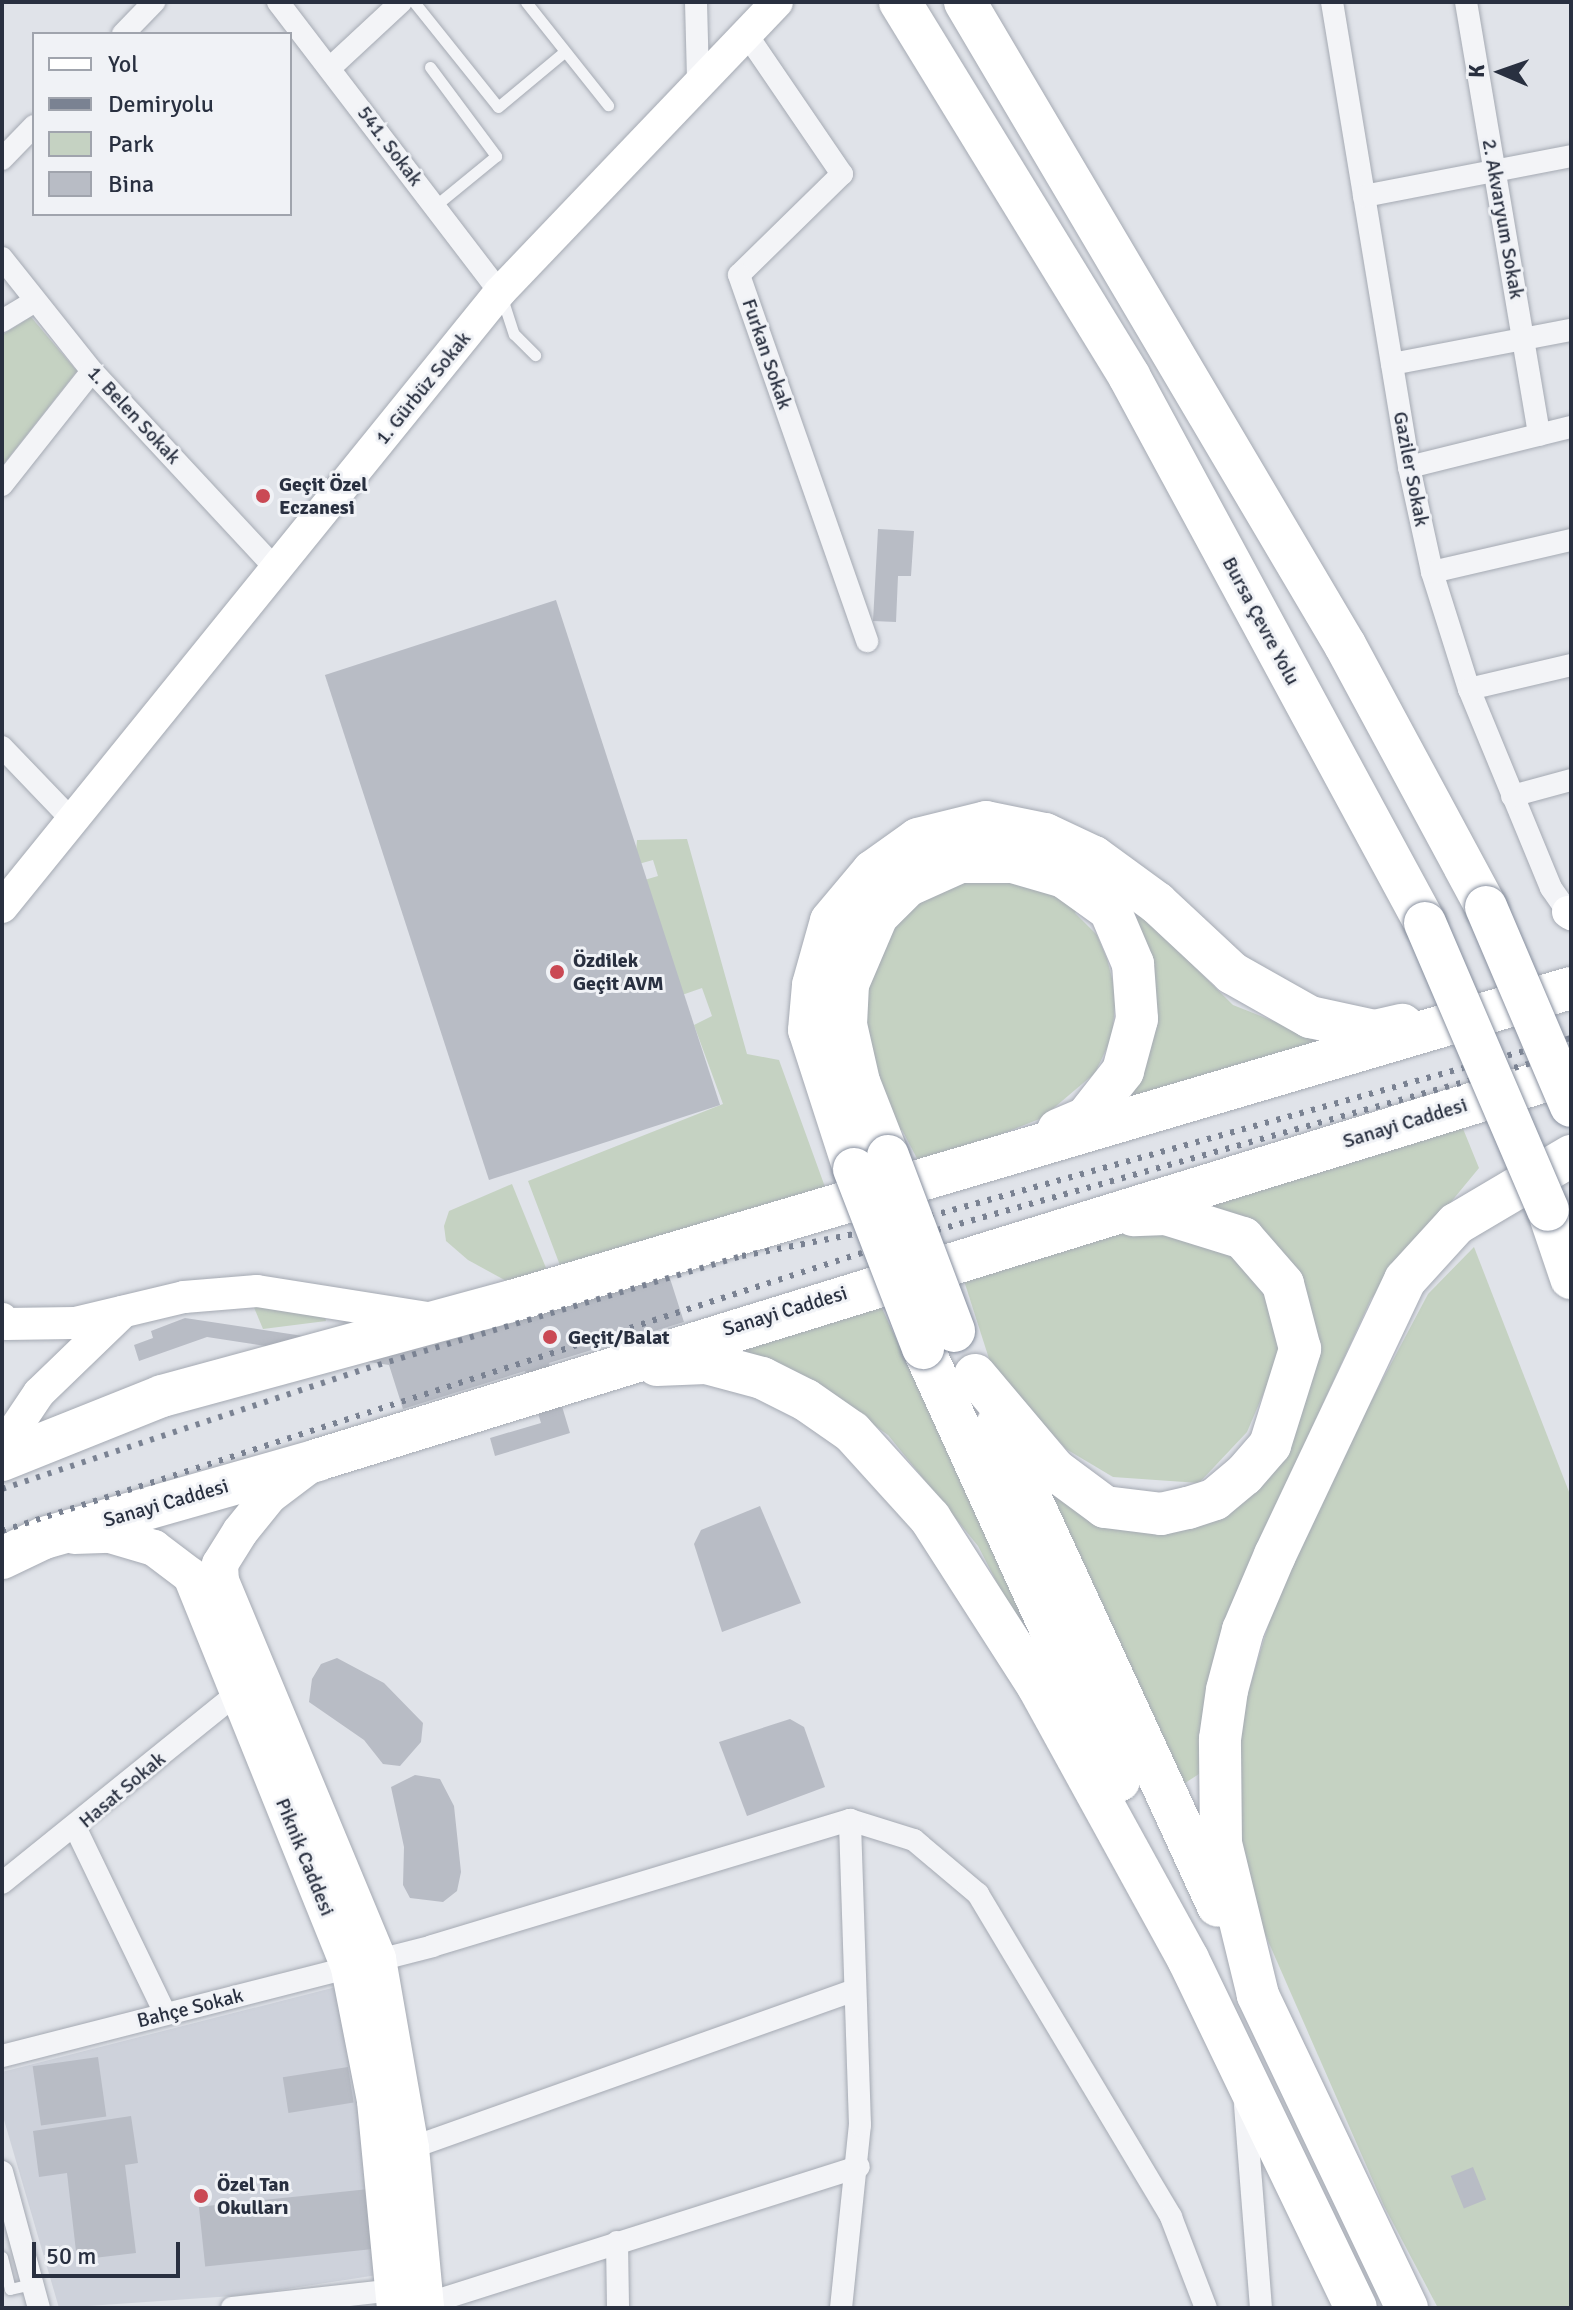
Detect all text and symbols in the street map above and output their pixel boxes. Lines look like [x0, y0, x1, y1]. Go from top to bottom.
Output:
legend [32, 32, 292, 216]
north arrow [1461, 32, 1541, 112]
text: Yol [108, 49, 138, 79]
text: K [1463, 64, 1490, 78]
text: Demiryolu [108, 89, 214, 119]
street label: 541. Sokak [352, 101, 428, 191]
text: Park [108, 129, 154, 159]
street label: 2. Akvaryum Sokak [1477, 137, 1529, 301]
text: Bina [108, 169, 154, 199]
street label: Furkan Sokak [737, 296, 797, 412]
street label: 1. Gürbüz Sokak [370, 327, 476, 449]
street label: 1. Belen Sokak [83, 361, 185, 469]
street label: Gaziler Sokak [1388, 410, 1434, 528]
place label: Geçit Özel Eczanesi [279, 472, 368, 519]
marker: Geçit Özel Eczanesi [254, 487, 272, 505]
street label: Bursa Çevre Yolu [1217, 553, 1305, 689]
place label: Özdilek Geçit AVM [573, 948, 664, 995]
marker: Özdilek Geçit AVM [548, 963, 566, 981]
street label: Sanayi Caddesi [1340, 1093, 1470, 1153]
street label: Sanayi Caddesi [720, 1281, 850, 1341]
place label: Geçit/Balat [568, 1325, 670, 1349]
marker: Geçit/Balat [539, 1326, 561, 1348]
street label: Sanayi Caddesi [101, 1474, 231, 1532]
street label: Hasat Sokak [74, 1747, 170, 1833]
street label: Piknik Caddesi [270, 1795, 340, 1919]
street label: Bahçe Sokak [134, 1983, 246, 2033]
place label: Özel Tan Okulları [217, 2172, 289, 2219]
marker: Özel Tan Okulları [192, 2187, 210, 2205]
scale bar [36, 2226, 184, 2276]
text: 50 m [46, 2241, 96, 2271]

